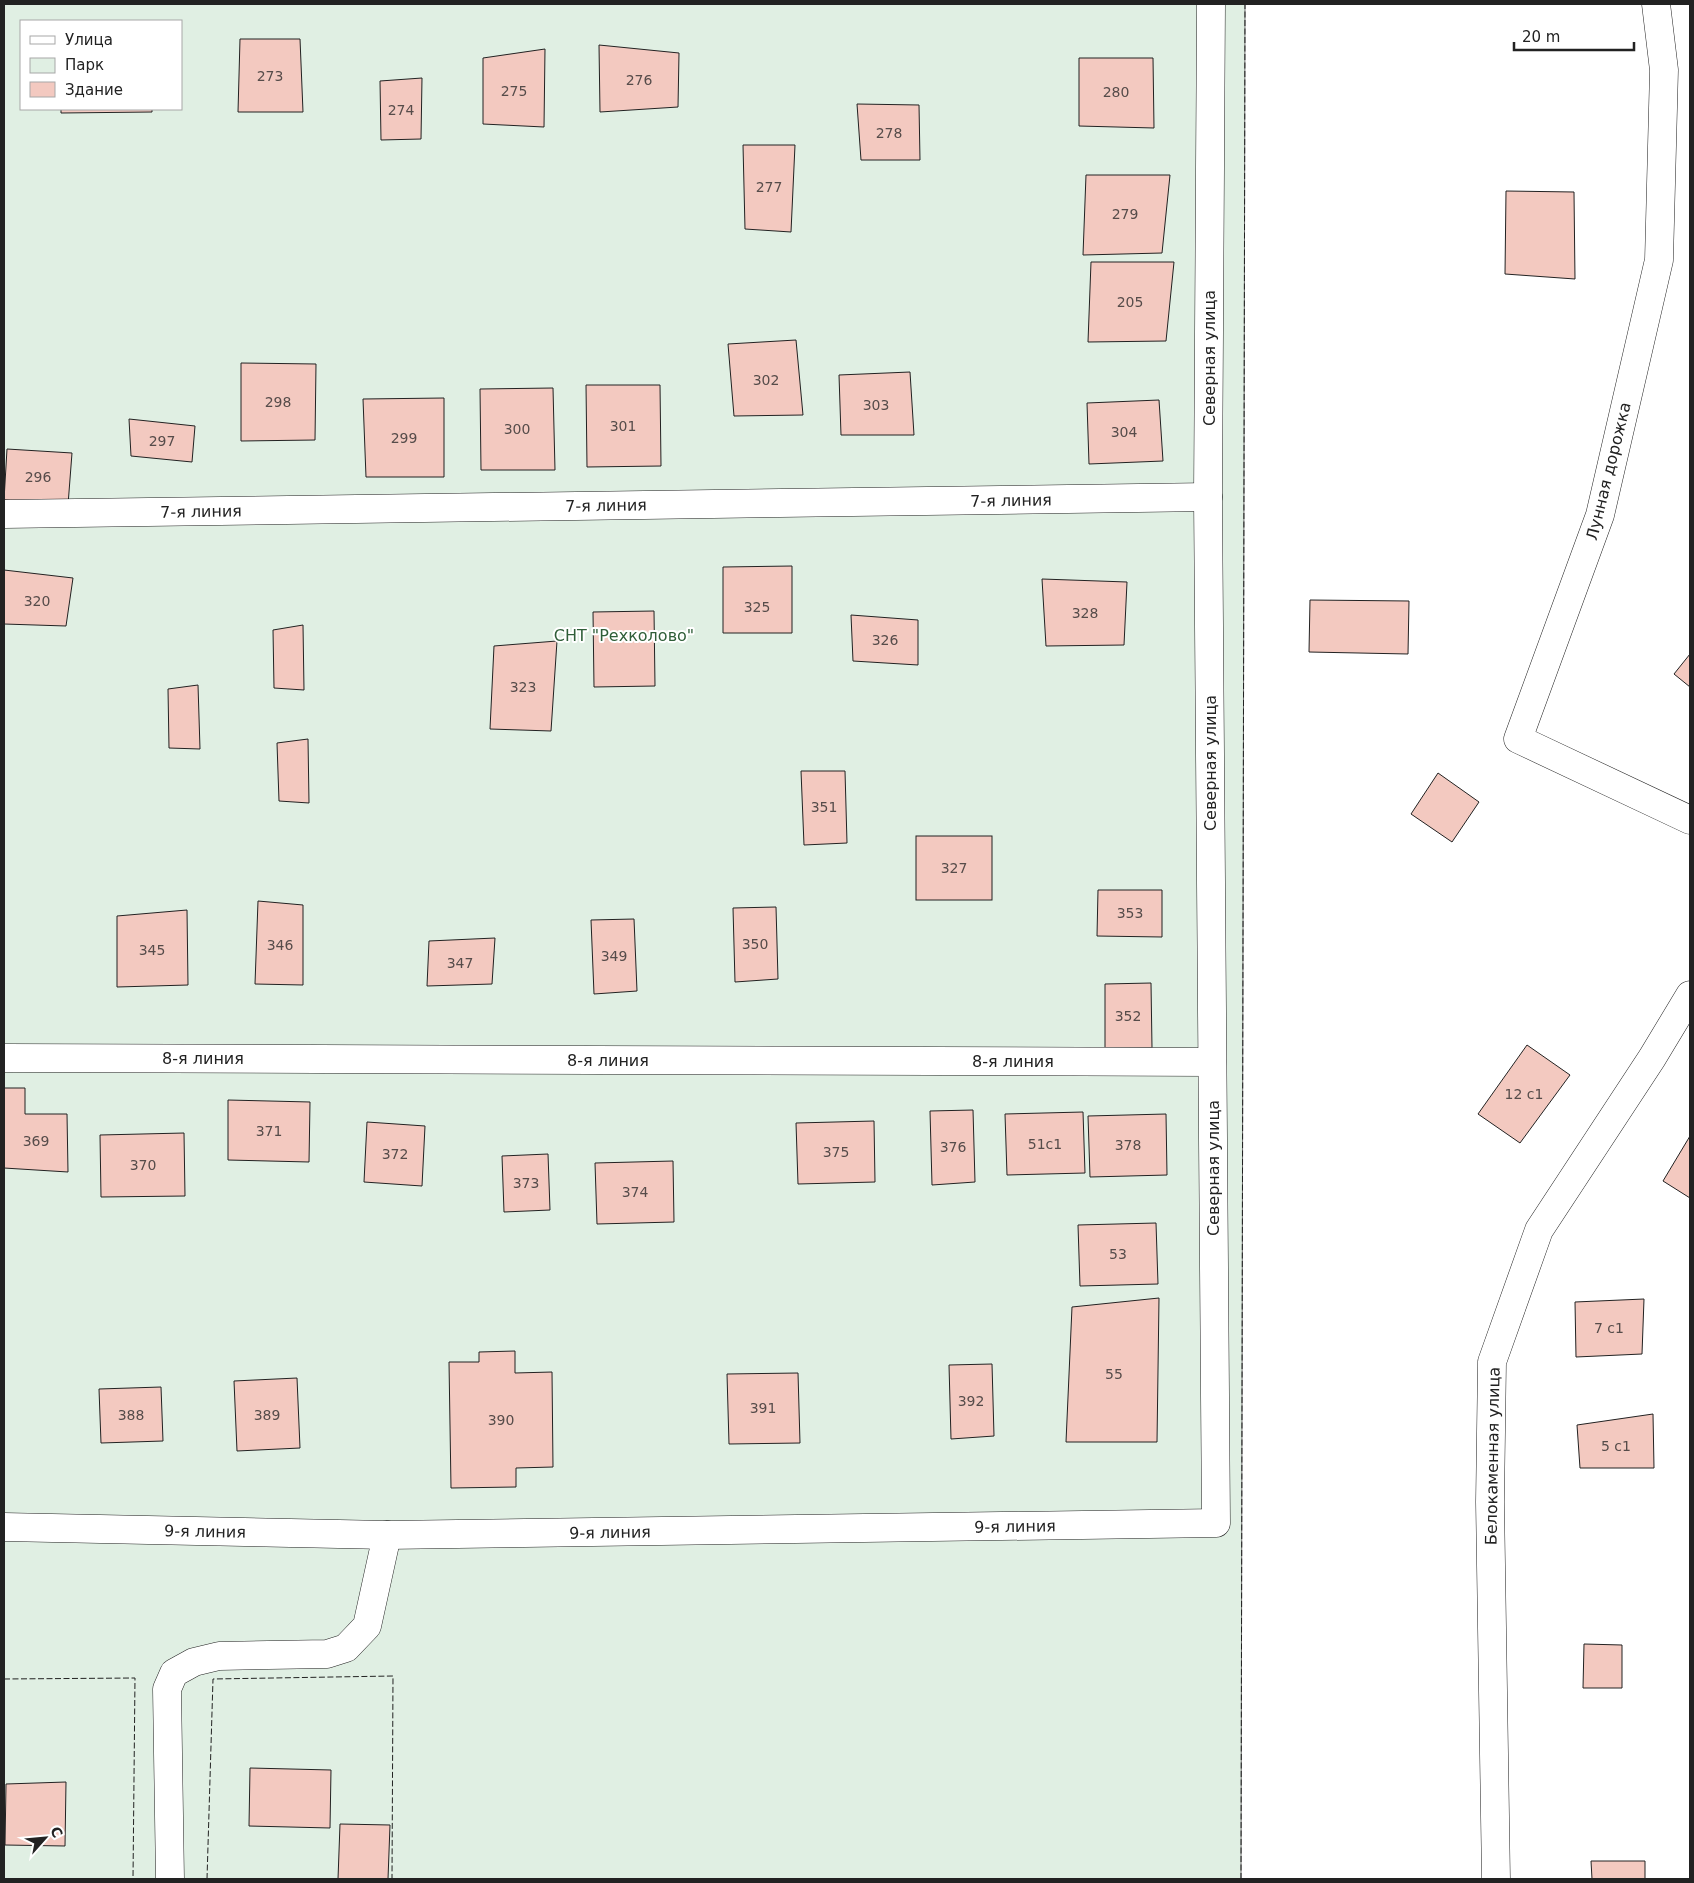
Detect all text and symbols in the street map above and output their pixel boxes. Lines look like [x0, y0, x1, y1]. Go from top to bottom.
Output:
legend [20, 20, 182, 110]
scale bar [1514, 20, 1634, 52]
text: 20 m [1522, 28, 1560, 46]
text: Улица [65, 31, 113, 49]
text: Парк [65, 56, 104, 74]
house number: 273 [257, 68, 283, 84]
house number: 276 [626, 72, 652, 88]
text: Здание [65, 81, 123, 99]
house number: 275 [501, 83, 527, 99]
house number: 280 [1103, 84, 1129, 100]
house number: 274 [388, 102, 414, 118]
house number: 278 [876, 125, 902, 141]
house number: 277 [756, 179, 782, 195]
house number: 279 [1112, 206, 1138, 222]
street label: Северная улица [1200, 290, 1219, 426]
house number: 205 [1117, 294, 1143, 310]
house number: 302 [753, 372, 779, 388]
house number: 298 [265, 394, 291, 410]
house number: 303 [863, 397, 889, 413]
street label: Лунная дорожка [1582, 400, 1635, 542]
house number: 301 [610, 418, 636, 434]
house number: 300 [504, 421, 530, 437]
house number: 304 [1111, 424, 1137, 440]
house number: 299 [391, 430, 417, 446]
house number: 297 [149, 433, 175, 449]
house number: 296 [25, 469, 51, 485]
street label: 7-я линия [970, 490, 1052, 511]
street label: 7-я линия [565, 495, 647, 516]
street label: 7-я линия [160, 501, 242, 522]
house number: 320 [24, 593, 50, 609]
house number: 325 [744, 599, 770, 615]
house number: 328 [1072, 605, 1098, 621]
park label: СНТ "Рехколово" [554, 626, 694, 645]
house number: 326 [872, 632, 898, 648]
house number: 323 [510, 679, 536, 695]
street label: Северная улица [1201, 695, 1220, 831]
house number: 351 [811, 799, 837, 815]
house number: 327 [941, 860, 967, 876]
house number: 353 [1117, 905, 1143, 921]
house number: 350 [742, 936, 768, 952]
house number: 346 [267, 937, 293, 953]
house number: 345 [139, 942, 165, 958]
house number: 349 [601, 948, 627, 964]
house number: 347 [447, 955, 473, 971]
house number: 352 [1115, 1008, 1141, 1024]
street label: 8-я линия [162, 1049, 244, 1068]
street label: 8-я линия [567, 1051, 649, 1070]
street label: 8-я линия [972, 1052, 1054, 1071]
house number: 12 с1 [1505, 1086, 1543, 1102]
street label: Северная улица [1204, 1100, 1223, 1236]
house number: 371 [256, 1123, 282, 1139]
house number: 369 [23, 1133, 49, 1149]
house number: 51с1 [1028, 1136, 1062, 1152]
house number: 378 [1115, 1137, 1141, 1153]
house number: 376 [940, 1139, 966, 1155]
house number: 375 [823, 1144, 849, 1160]
house number: 372 [382, 1146, 408, 1162]
house number: 370 [130, 1157, 156, 1173]
house number: 373 [513, 1175, 539, 1191]
house number: 374 [622, 1184, 648, 1200]
house number: 53 [1109, 1246, 1127, 1262]
house number: 7 с1 [1594, 1320, 1624, 1336]
house number: 55 [1105, 1366, 1123, 1382]
street label: Белокаменная улица [1481, 1367, 1504, 1545]
house number: 392 [958, 1393, 984, 1409]
house number: 391 [750, 1400, 776, 1416]
house number: 388 [118, 1407, 144, 1423]
house number: 389 [254, 1407, 280, 1423]
house number: 390 [488, 1412, 514, 1428]
house number: 5 с1 [1601, 1438, 1631, 1454]
street label: 9-я линия [974, 1516, 1056, 1537]
street label: 9-я линия [164, 1521, 246, 1542]
street label: 9-я линия [569, 1522, 651, 1543]
north arrow [20, 1813, 70, 1863]
text: С [47, 1824, 66, 1840]

